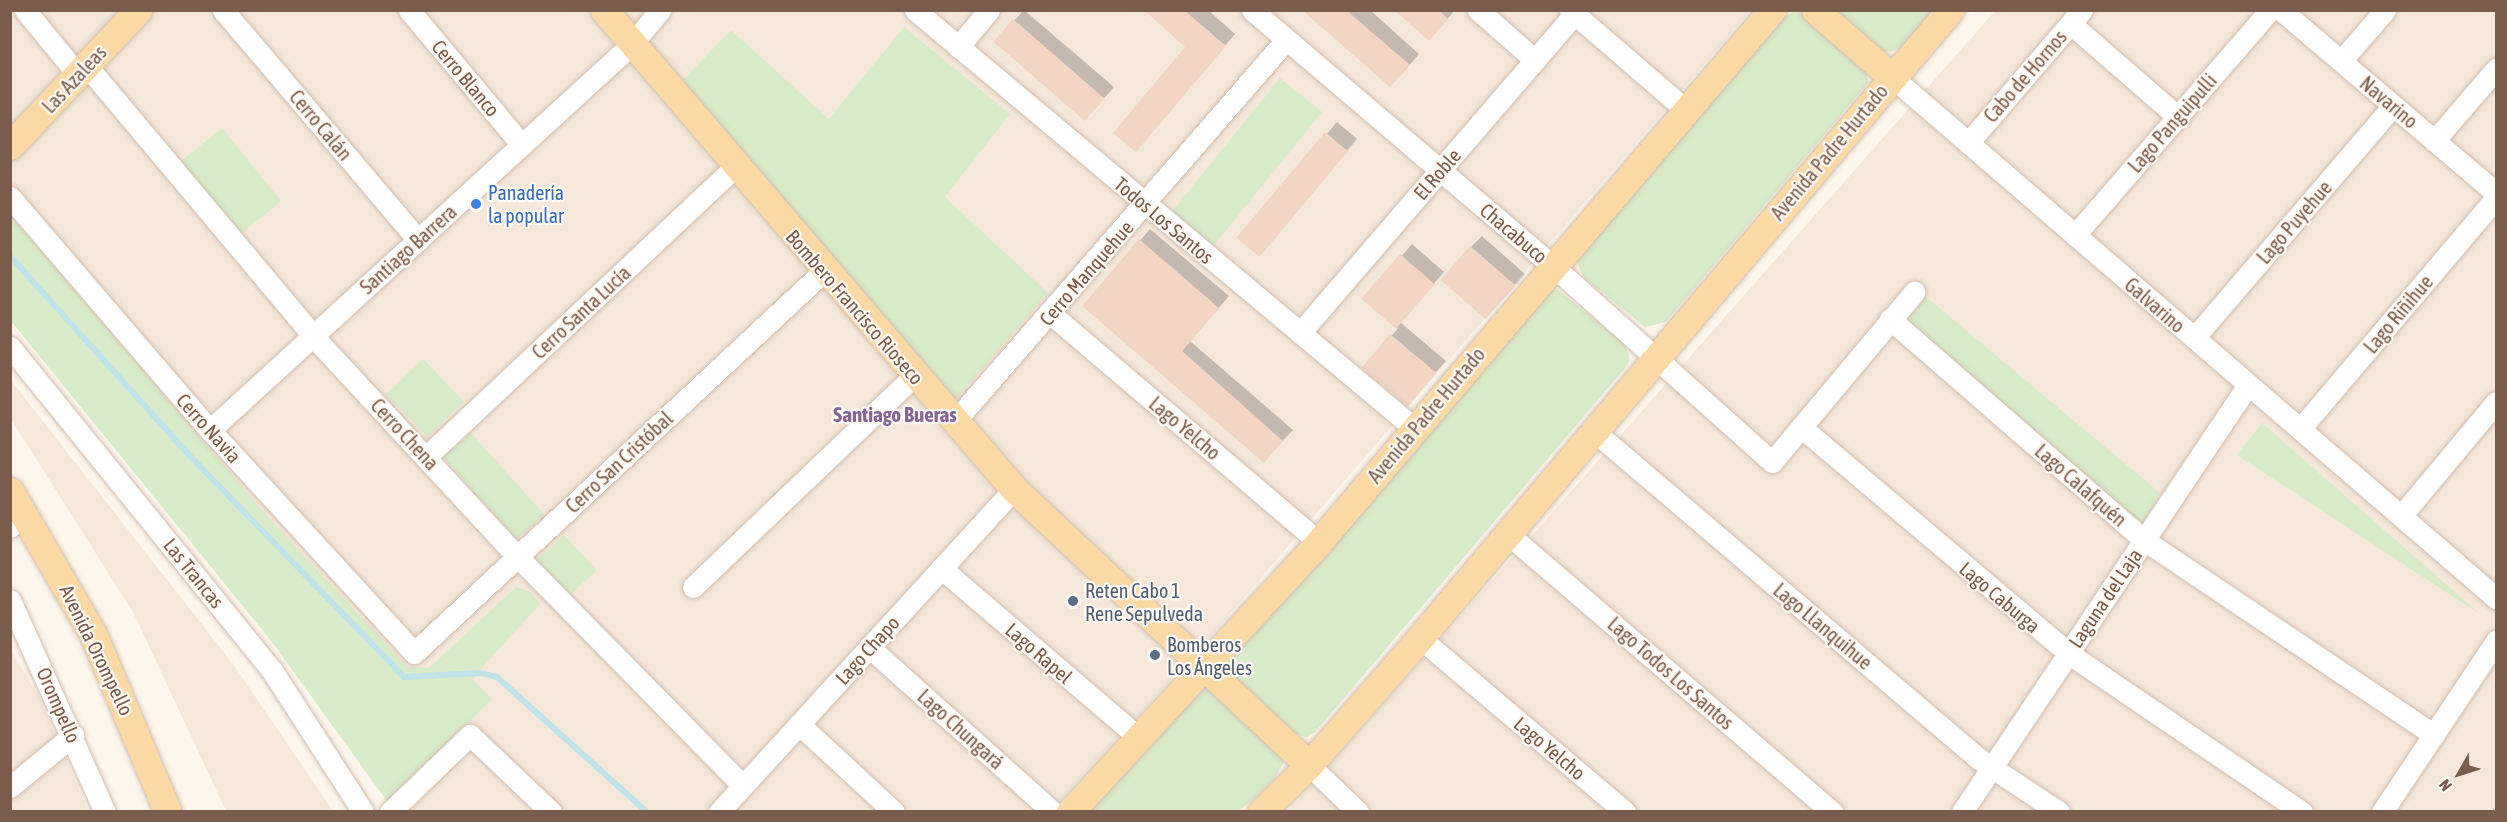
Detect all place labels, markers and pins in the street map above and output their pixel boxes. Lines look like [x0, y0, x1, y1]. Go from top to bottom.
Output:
place label: Panadería la popular [488, 180, 564, 227]
marker: Panadería la popular [469, 197, 483, 211]
place label: Reten Cabo 1 Rene Sepulveda [1085, 578, 1203, 625]
marker: Reten Cabo 1 Rene Sepulveda [1066, 594, 1080, 608]
place label: Bomberos Los Ángeles [1167, 632, 1252, 679]
marker: Bomberos Los Ángeles [1148, 648, 1162, 662]

